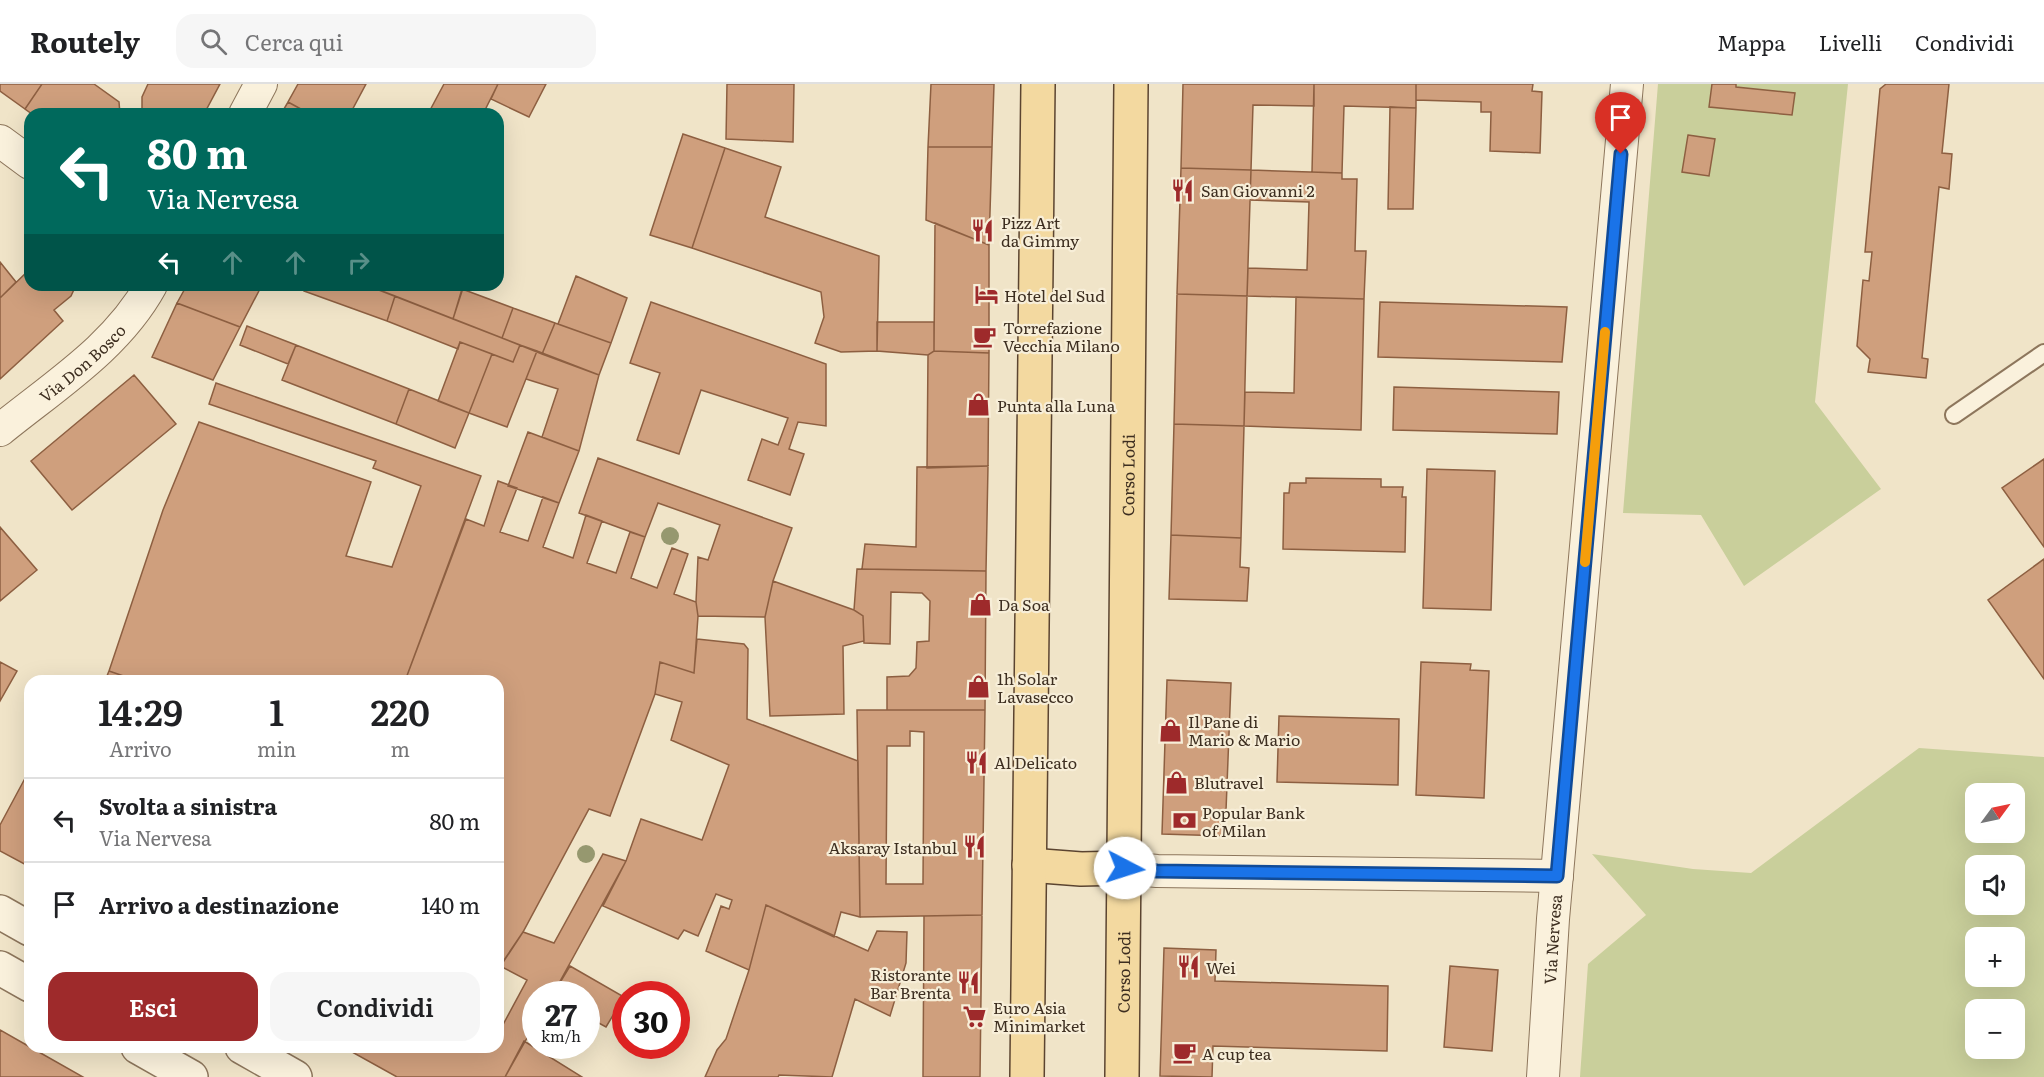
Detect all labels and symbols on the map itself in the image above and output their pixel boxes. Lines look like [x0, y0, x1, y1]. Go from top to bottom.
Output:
pin [1595, 92, 1646, 154]
restaurant icon: San Giovanni 2 [1170, 177, 1196, 203]
place label: San Giovanni 2 [1201, 178, 1315, 202]
place label: Pizz Art da Gimmy [1001, 210, 1080, 252]
restaurant icon: Pizz Art da Gimmy [970, 218, 996, 244]
hotel icon: Hotel del Sud [973, 282, 999, 308]
place label: Hotel del Sud [1004, 283, 1105, 307]
place label: Torrefazione Vecchia Milano [1003, 315, 1120, 357]
street label: Via Don Bosco [34, 318, 131, 408]
cafe icon: Torrefazione Vecchia Milano [972, 323, 998, 349]
shop icon: Punta alla Luna [966, 392, 992, 418]
place label: Punta alla Luna [997, 393, 1116, 417]
street label: Corso Lodi [1115, 434, 1140, 516]
shop icon: Da Soa [967, 591, 993, 617]
place label: Da Soa [998, 592, 1050, 616]
place label: 1h Solar Lavasecco [997, 666, 1074, 708]
shop icon: 1h Solar Lavasecco [966, 674, 992, 700]
place label: Il Pane di Mario & Mario [1188, 709, 1300, 751]
shop icon: Il Pane di Mario & Mario [1157, 717, 1183, 743]
restaurant icon: Al Delicato [963, 749, 989, 775]
place label: Al Delicato [994, 750, 1077, 774]
shop icon: Blutravel [1163, 769, 1189, 795]
place label: Blutravel [1194, 770, 1264, 794]
north arrow [1965, 783, 2025, 843]
place label: Popular Bank of Milan [1202, 800, 1305, 842]
bank icon: Popular Bank of Milan [1171, 808, 1197, 834]
restaurant icon: Aksaray Istanbul [962, 834, 988, 860]
place label: Aksaray Istanbul [828, 835, 957, 859]
position arrow [1093, 836, 1157, 900]
street label: Via Nervesa [1537, 893, 1567, 985]
street label: Corso Lodi [1111, 931, 1135, 1013]
restaurant icon: Wei [1175, 954, 1201, 980]
place label: Wei [1206, 955, 1236, 979]
place label: Ristorante Bar Brenta [870, 962, 951, 1004]
restaurant icon: Ristorante Bar Brenta [956, 970, 982, 996]
speed limit sign: 30 [612, 981, 690, 1059]
place label: Euro Asia Minimarket [993, 995, 1086, 1037]
supermarket icon: Euro Asia Minimarket [962, 1003, 988, 1029]
cafe icon: A cup tea [1171, 1040, 1197, 1066]
place label: A cup tea [1202, 1041, 1272, 1065]

